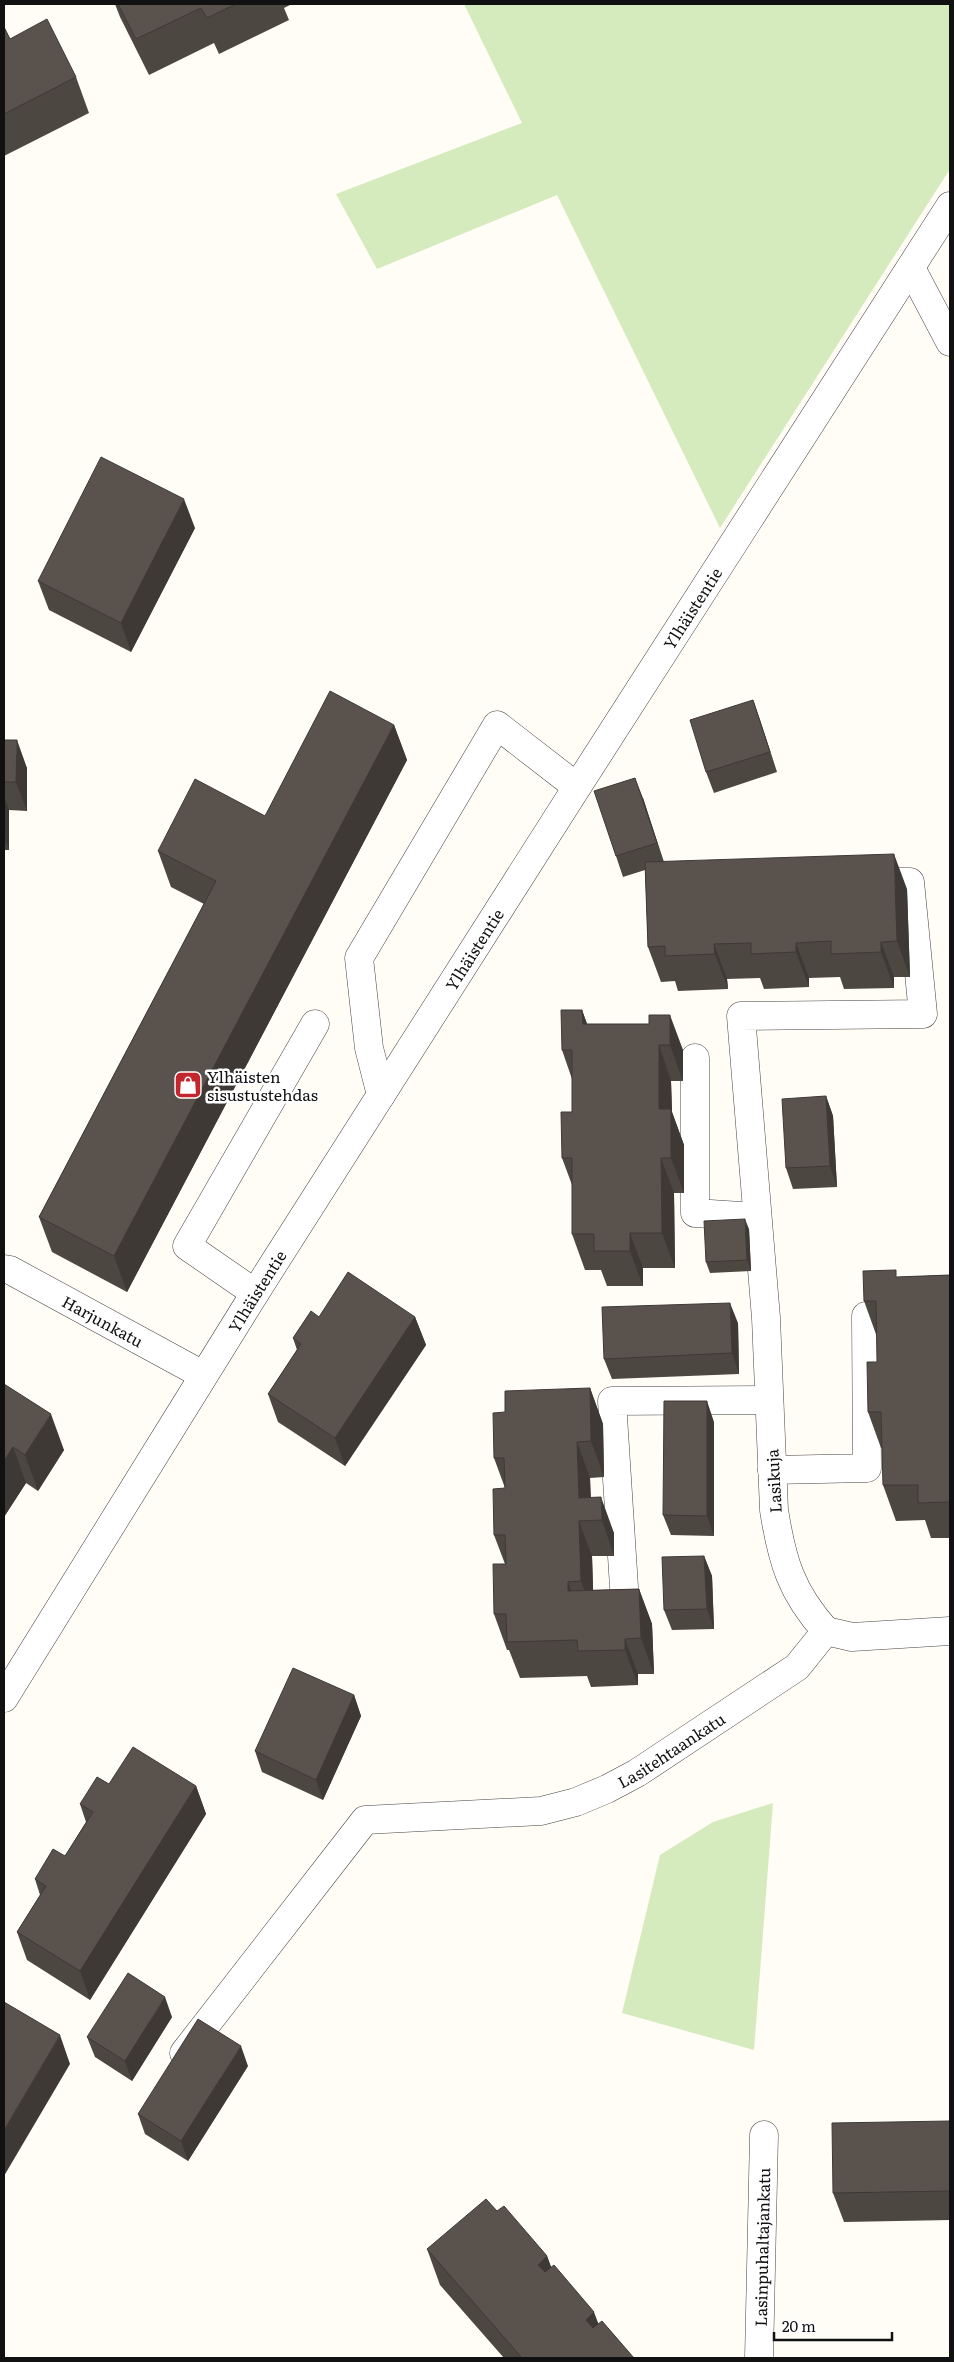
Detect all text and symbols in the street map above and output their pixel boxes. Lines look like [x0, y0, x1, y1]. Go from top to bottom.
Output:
street label: Ylhäistentie [657, 562, 727, 654]
street label: Ylhäistentie [439, 903, 509, 995]
place label: Ylhäisten sisustustehdas [207, 1064, 318, 1106]
shop icon: Ylhäisten sisustustehdas [173, 1070, 203, 1100]
street label: Ylhäistentie [222, 1245, 292, 1337]
street label: Harjunkatu [58, 1289, 148, 1353]
street label: Lasikuja [759, 1448, 787, 1514]
street label: Lasitehtaankatu [613, 1706, 729, 1793]
street label: Lasinpuhaltajankatu [748, 2167, 775, 2327]
scale bar [774, 2310, 892, 2342]
text: 20 m [782, 2314, 816, 2337]

